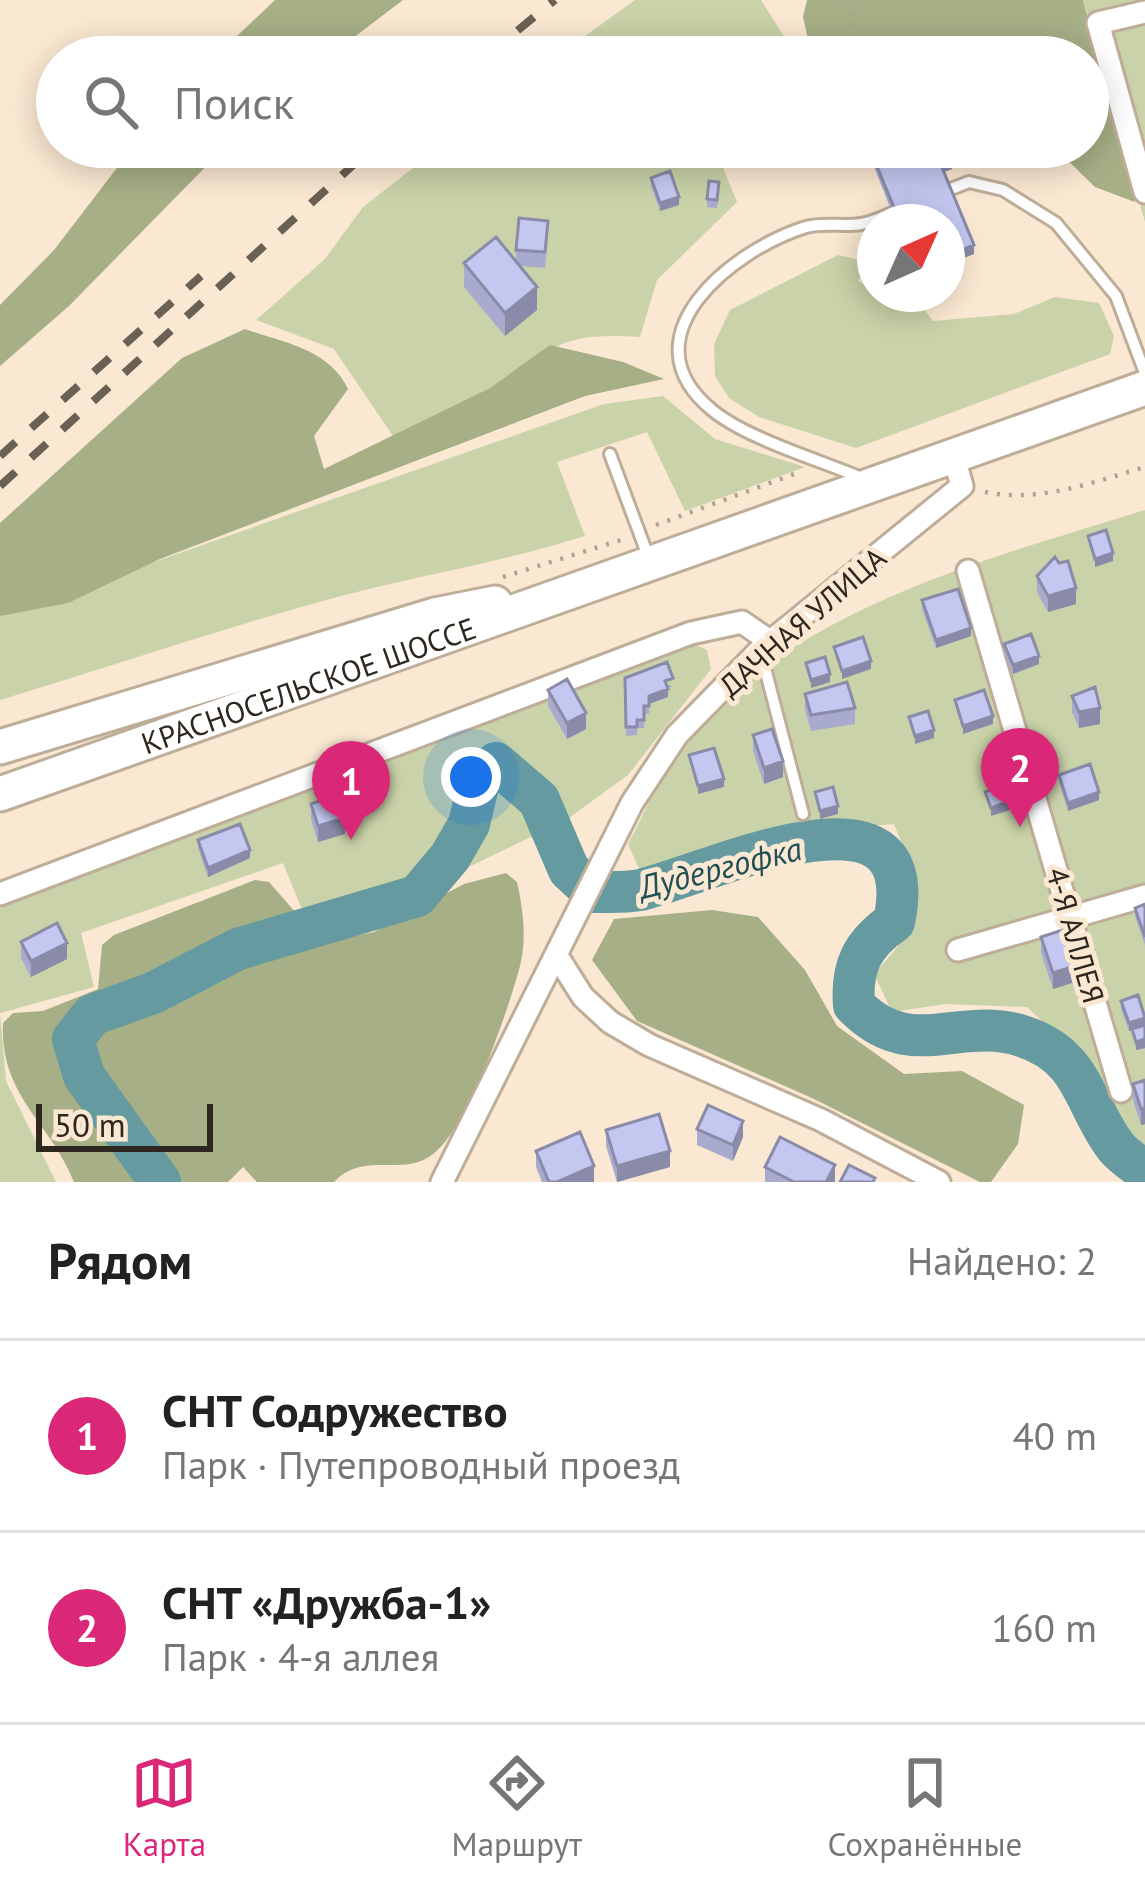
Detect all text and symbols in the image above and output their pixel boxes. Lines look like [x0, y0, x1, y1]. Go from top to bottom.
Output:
search box [36, 36, 1109, 168]
icon: search [78, 69, 144, 135]
text: Поиск [174, 73, 294, 131]
north arrow [857, 204, 965, 312]
street label: ДАЧНАЯ УЛИЦА [710, 537, 894, 704]
street label: КРАСНОСЕЛЬСКОЕ ШОССЕ [136, 608, 481, 762]
pin: 2 [981, 728, 1059, 827]
pin: 1 [312, 741, 390, 840]
your location [441, 747, 501, 807]
water label: Дудергофка [631, 826, 806, 909]
street label: 4-Я АЛЛЕЯ [1038, 863, 1114, 1007]
scale bar [36, 1098, 213, 1151]
text: 50 m [54, 1103, 126, 1146]
text: Рядом [48, 1227, 192, 1293]
text: Найдено: 2 [907, 1235, 1097, 1286]
text: СНТ Содружество [162, 1381, 508, 1439]
text: 1 [76, 1410, 98, 1461]
text: 40 m [1012, 1410, 1097, 1461]
text: Парк · Путепроводный проезд [162, 1439, 680, 1490]
text: СНТ «Дружба-1» [162, 1573, 491, 1631]
text: 2 [76, 1602, 98, 1653]
text: 160 m [991, 1602, 1097, 1653]
text: Парк · 4-я аллея [162, 1631, 439, 1682]
tab: Карта [123, 1750, 206, 1865]
tab: Маршрут [452, 1750, 582, 1865]
tab: Сохранённые [828, 1750, 1022, 1865]

